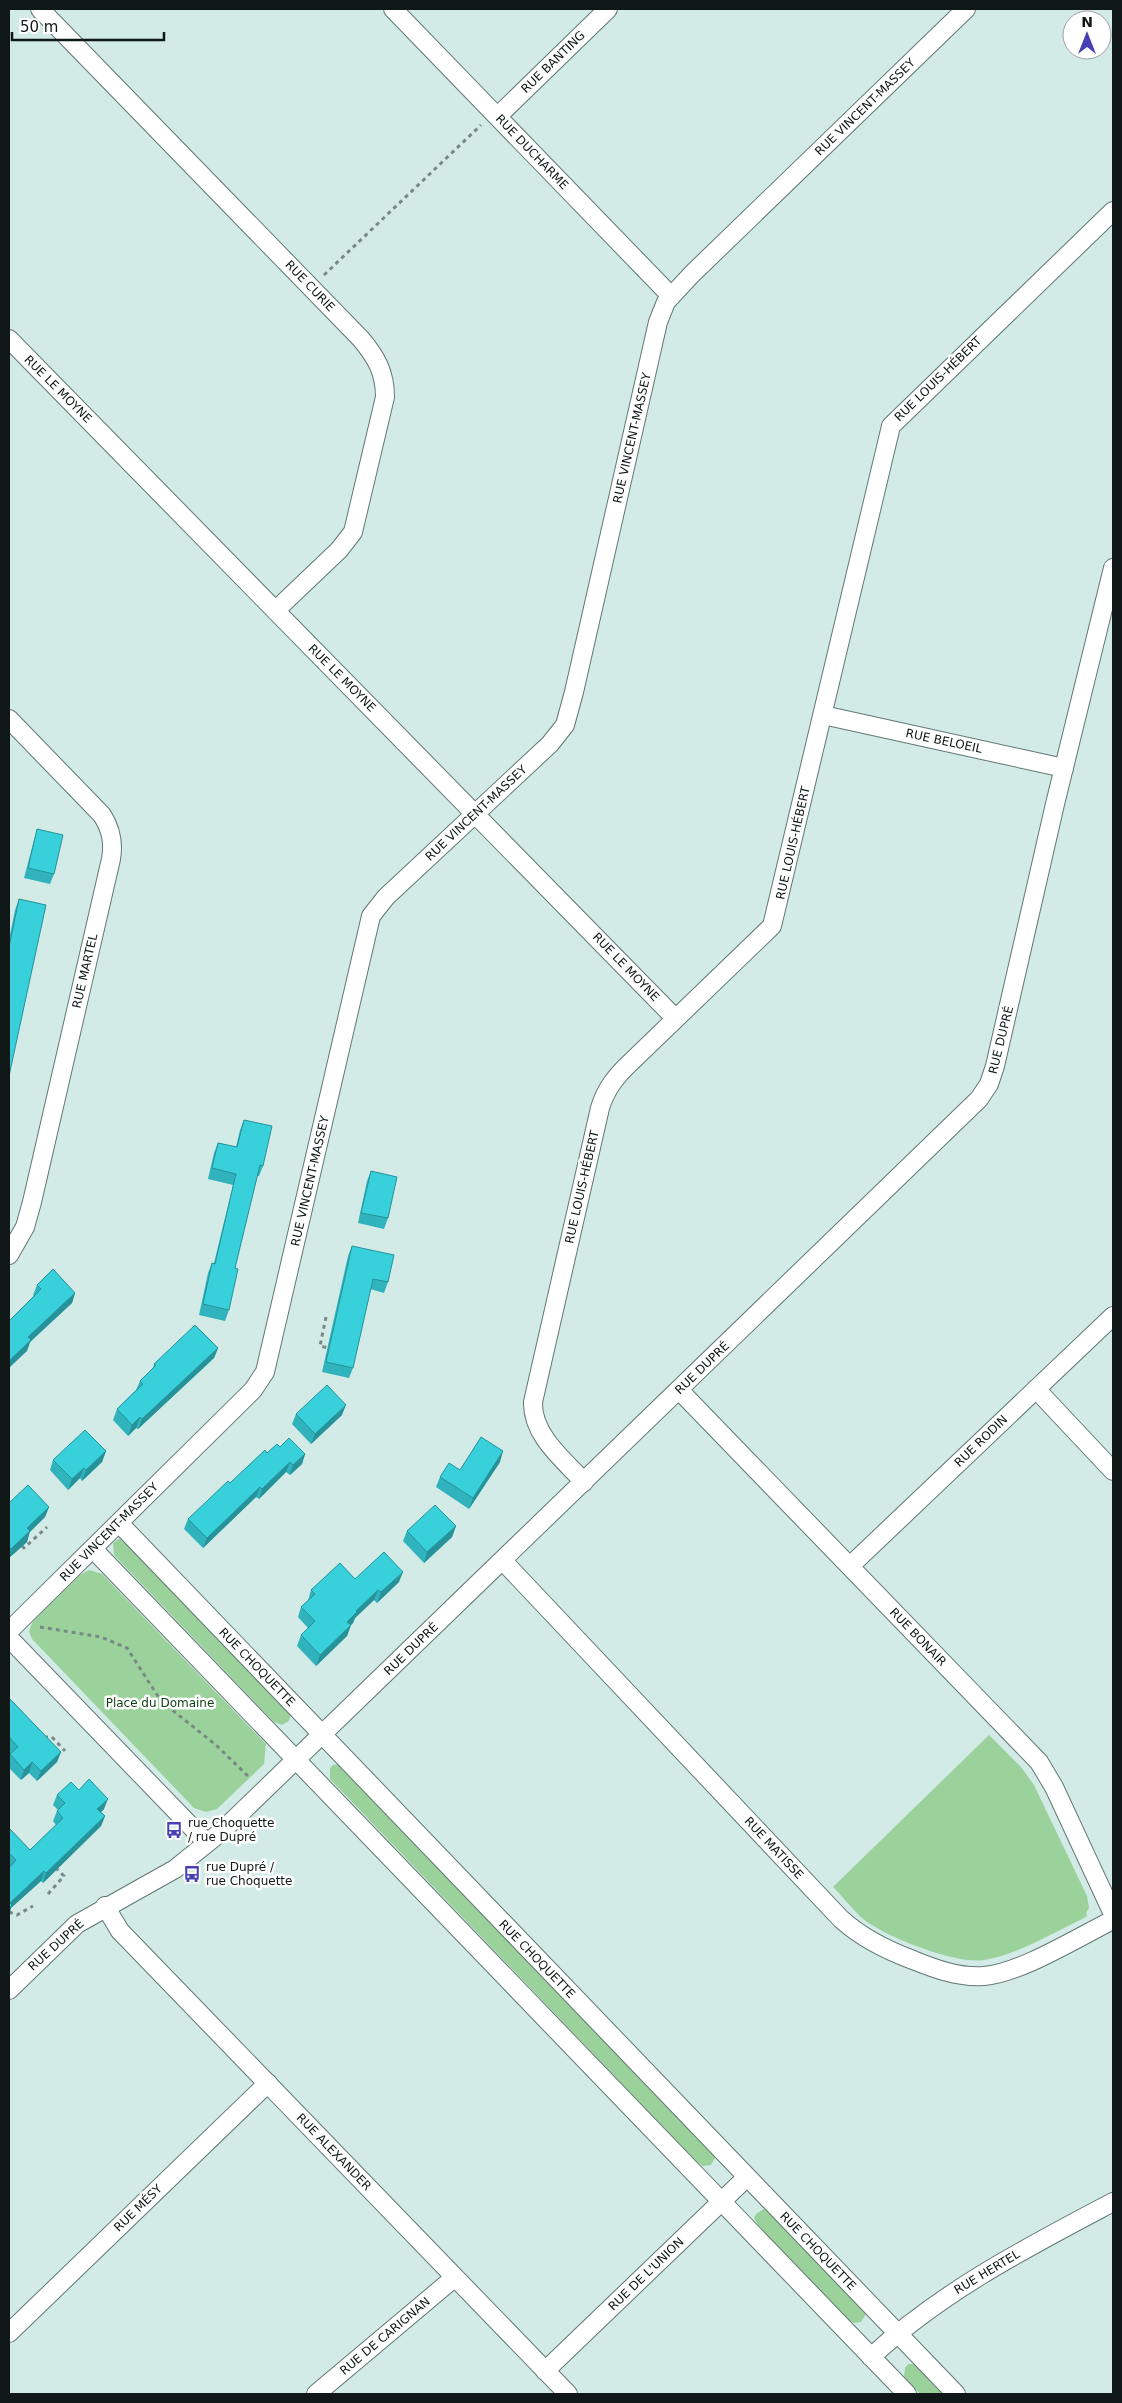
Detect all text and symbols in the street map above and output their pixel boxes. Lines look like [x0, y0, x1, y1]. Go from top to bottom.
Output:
scale bar [12, 10, 165, 42]
north arrow [1062, 10, 1112, 60]
text: N [1081, 14, 1093, 30]
text: 50 m [20, 18, 58, 36]
street label: RUE BANTING [518, 28, 588, 96]
street label: RUE VINCENT-MASSEY [812, 55, 918, 158]
street label: RUE DUCHARME [493, 112, 571, 192]
street label: RUE CURIE [282, 258, 338, 314]
street label: RUE LOUIS-HÉBERT [891, 333, 985, 424]
street label: RUE LE MOYNE [21, 352, 95, 426]
street label: RUE VINCENT-MASSEY [610, 371, 654, 505]
street label: RUE LE MOYNE [305, 641, 379, 715]
street label: RUE BELOEIL [904, 726, 984, 756]
street label: RUE VINCENT-MASSEY [422, 762, 530, 864]
street label: RUE LOUIS-HÉBERT [772, 784, 813, 901]
street label: RUE LE MOYNE [590, 930, 662, 1004]
street label: RUE MARTEL [70, 932, 100, 1010]
street label: RUE DUPRÉ [985, 1004, 1016, 1076]
street label: RUE VINCENT-MASSEY [288, 1114, 332, 1248]
street label: RUE LOUIS-HÉBERT [561, 1128, 602, 1245]
street label: RUE DUPRÉ [671, 1338, 732, 1397]
street label: RUE RODIN [952, 1412, 1010, 1470]
street label: RUE VINCENT-MASSEY [57, 1479, 162, 1584]
street label: RUE BONAIR [887, 1605, 949, 1669]
street label: RUE DUPRÉ [380, 1619, 441, 1678]
street label: RUE CHOQUETTE [216, 1625, 298, 1709]
park label: Place du Domaine [106, 1696, 214, 1710]
street label: RUE MATISSE [742, 1814, 806, 1882]
place label: rue Choquette / rue Dupré [188, 1816, 274, 1844]
bus stop icon: rue Choquette / rue Dupré [164, 1820, 184, 1840]
place label: rue Dupré / rue Choquette [206, 1860, 292, 1888]
bus stop icon: rue Dupré / rue Choquette [182, 1864, 202, 1884]
street label: RUE DUPRÉ [25, 1916, 87, 1974]
street label: RUE CHOQUETTE [496, 1917, 578, 2001]
street label: RUE ALEXANDER [294, 2111, 374, 2193]
street label: RUE MÉSY [110, 2180, 165, 2234]
street label: RUE CHOQUETTE [777, 2209, 859, 2293]
street label: RUE DE L'UNION [606, 2235, 686, 2313]
street label: RUE HERTEL [952, 2247, 1023, 2297]
street label: RUE DE CARIGNAN [337, 2294, 433, 2378]

